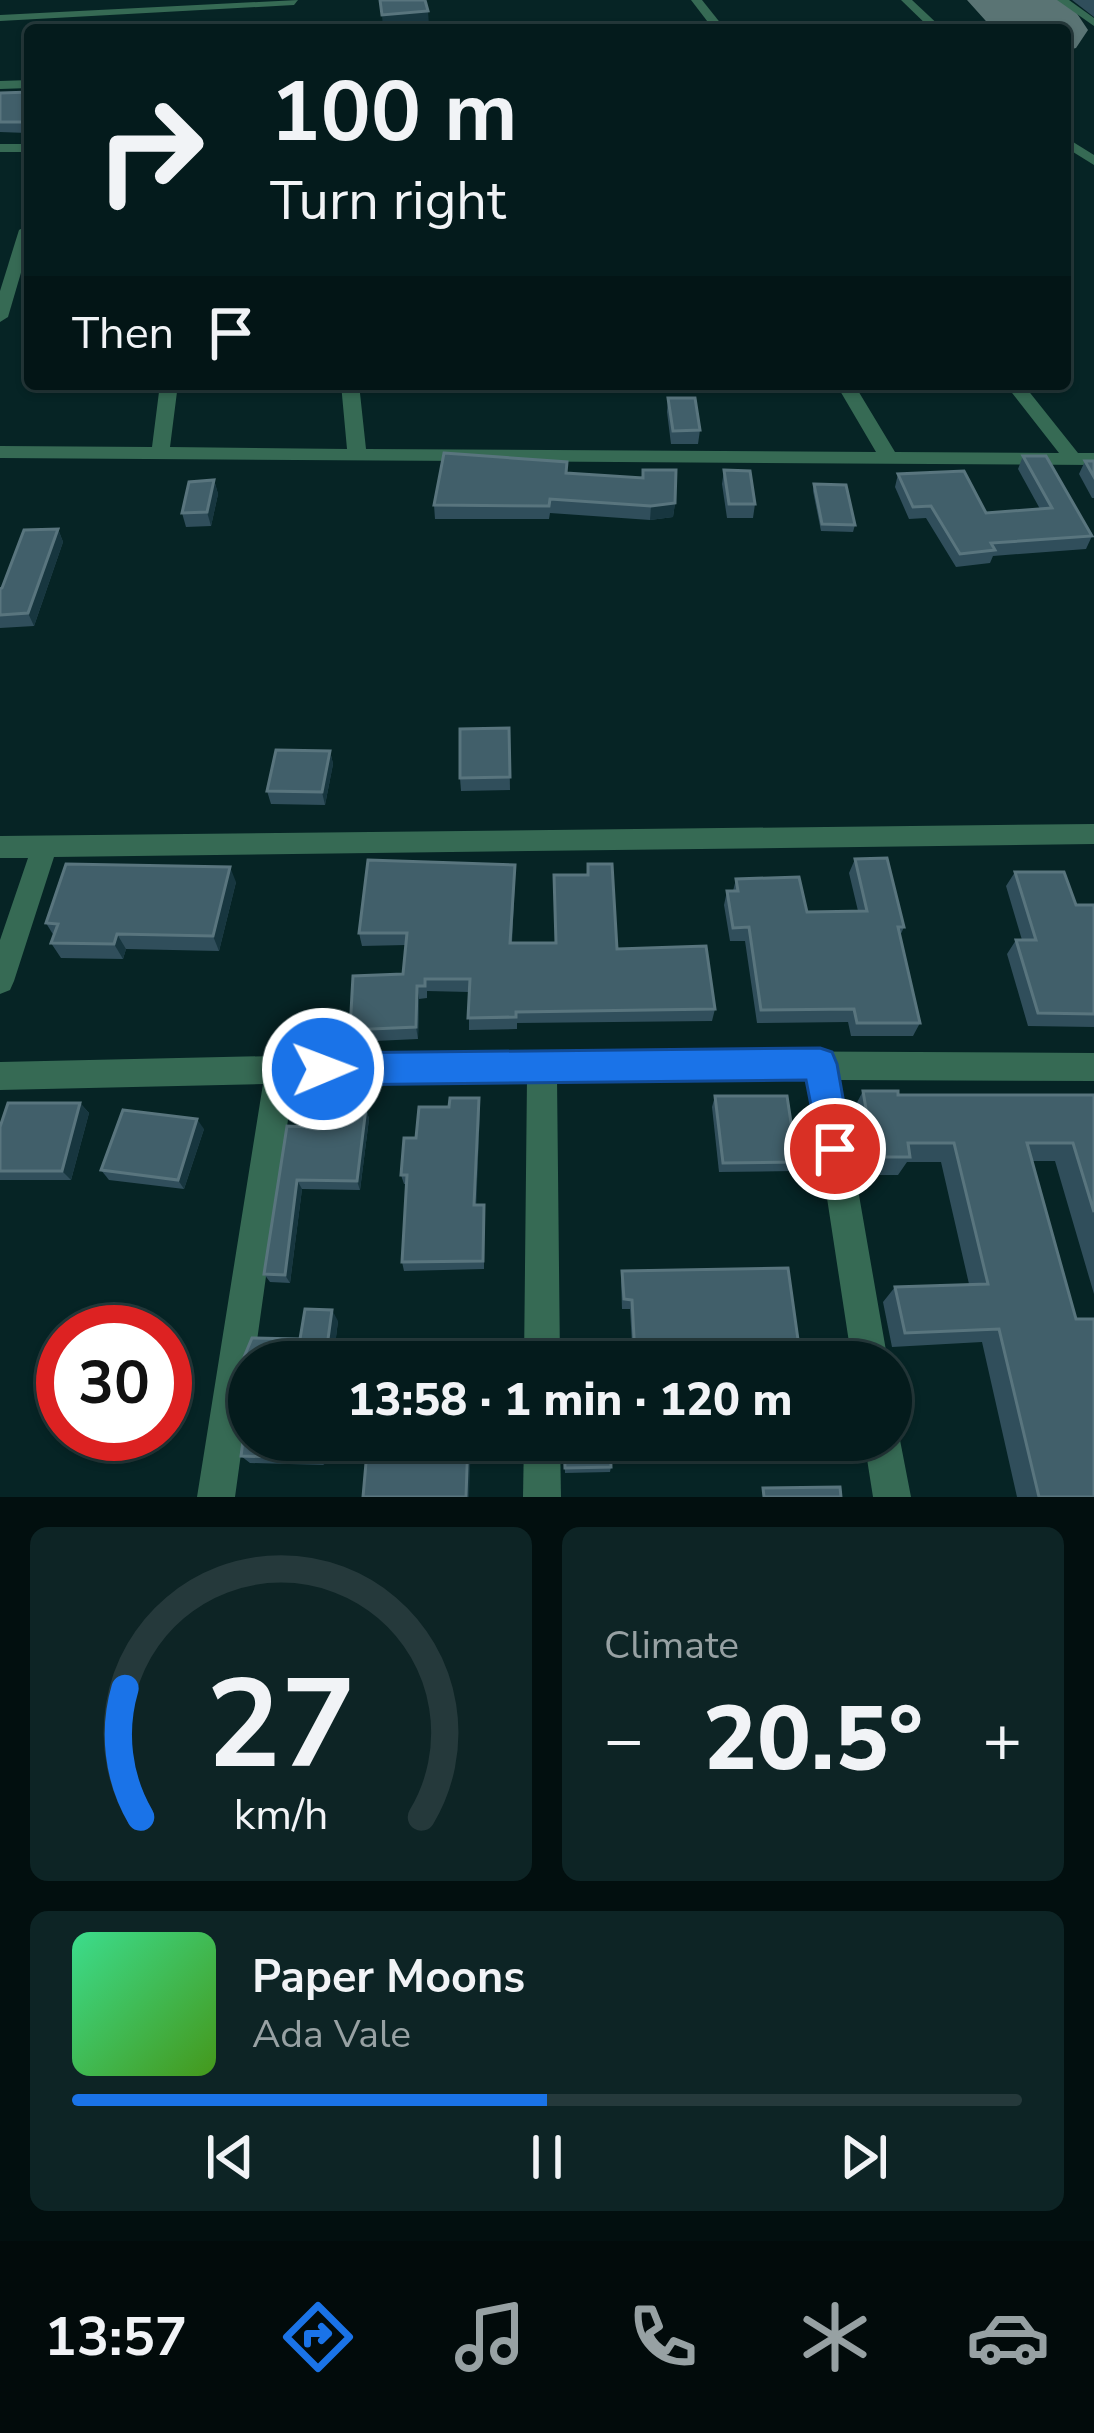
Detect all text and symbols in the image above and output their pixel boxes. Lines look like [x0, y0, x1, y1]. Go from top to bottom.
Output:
text: 100 m [270, 55, 518, 170]
icon: right [72, 72, 228, 228]
text: Turn right [270, 164, 506, 238]
icon: arrive [198, 300, 264, 366]
text: Then [72, 303, 174, 364]
position arrow [260, 1006, 386, 1132]
pin [784, 1098, 886, 1200]
icon: arrive [802, 1116, 868, 1182]
speed limit sign: 30 [36, 1305, 192, 1461]
text: 13:58 · 1 min · 120 m [347, 1370, 793, 1431]
text: Climate [604, 1619, 739, 1672]
text: 27 [206, 1640, 356, 1810]
text: 20.5° [703, 1678, 923, 1801]
text: − [604, 1695, 644, 1785]
text: + [982, 1695, 1022, 1785]
text: km/h [234, 1786, 328, 1844]
text: Paper Moons [252, 1947, 525, 2008]
text: Ada Vale [252, 2008, 411, 2061]
icon: previous [197, 2124, 263, 2190]
icon: pause [514, 2124, 580, 2190]
icon: next [831, 2124, 897, 2190]
icon: directions [276, 2295, 360, 2379]
icon: music [448, 2295, 532, 2379]
icon: phone [621, 2295, 705, 2379]
icon: climate [793, 2295, 877, 2379]
icon: car [966, 2295, 1050, 2379]
text: 13:57 [44, 2300, 187, 2374]

